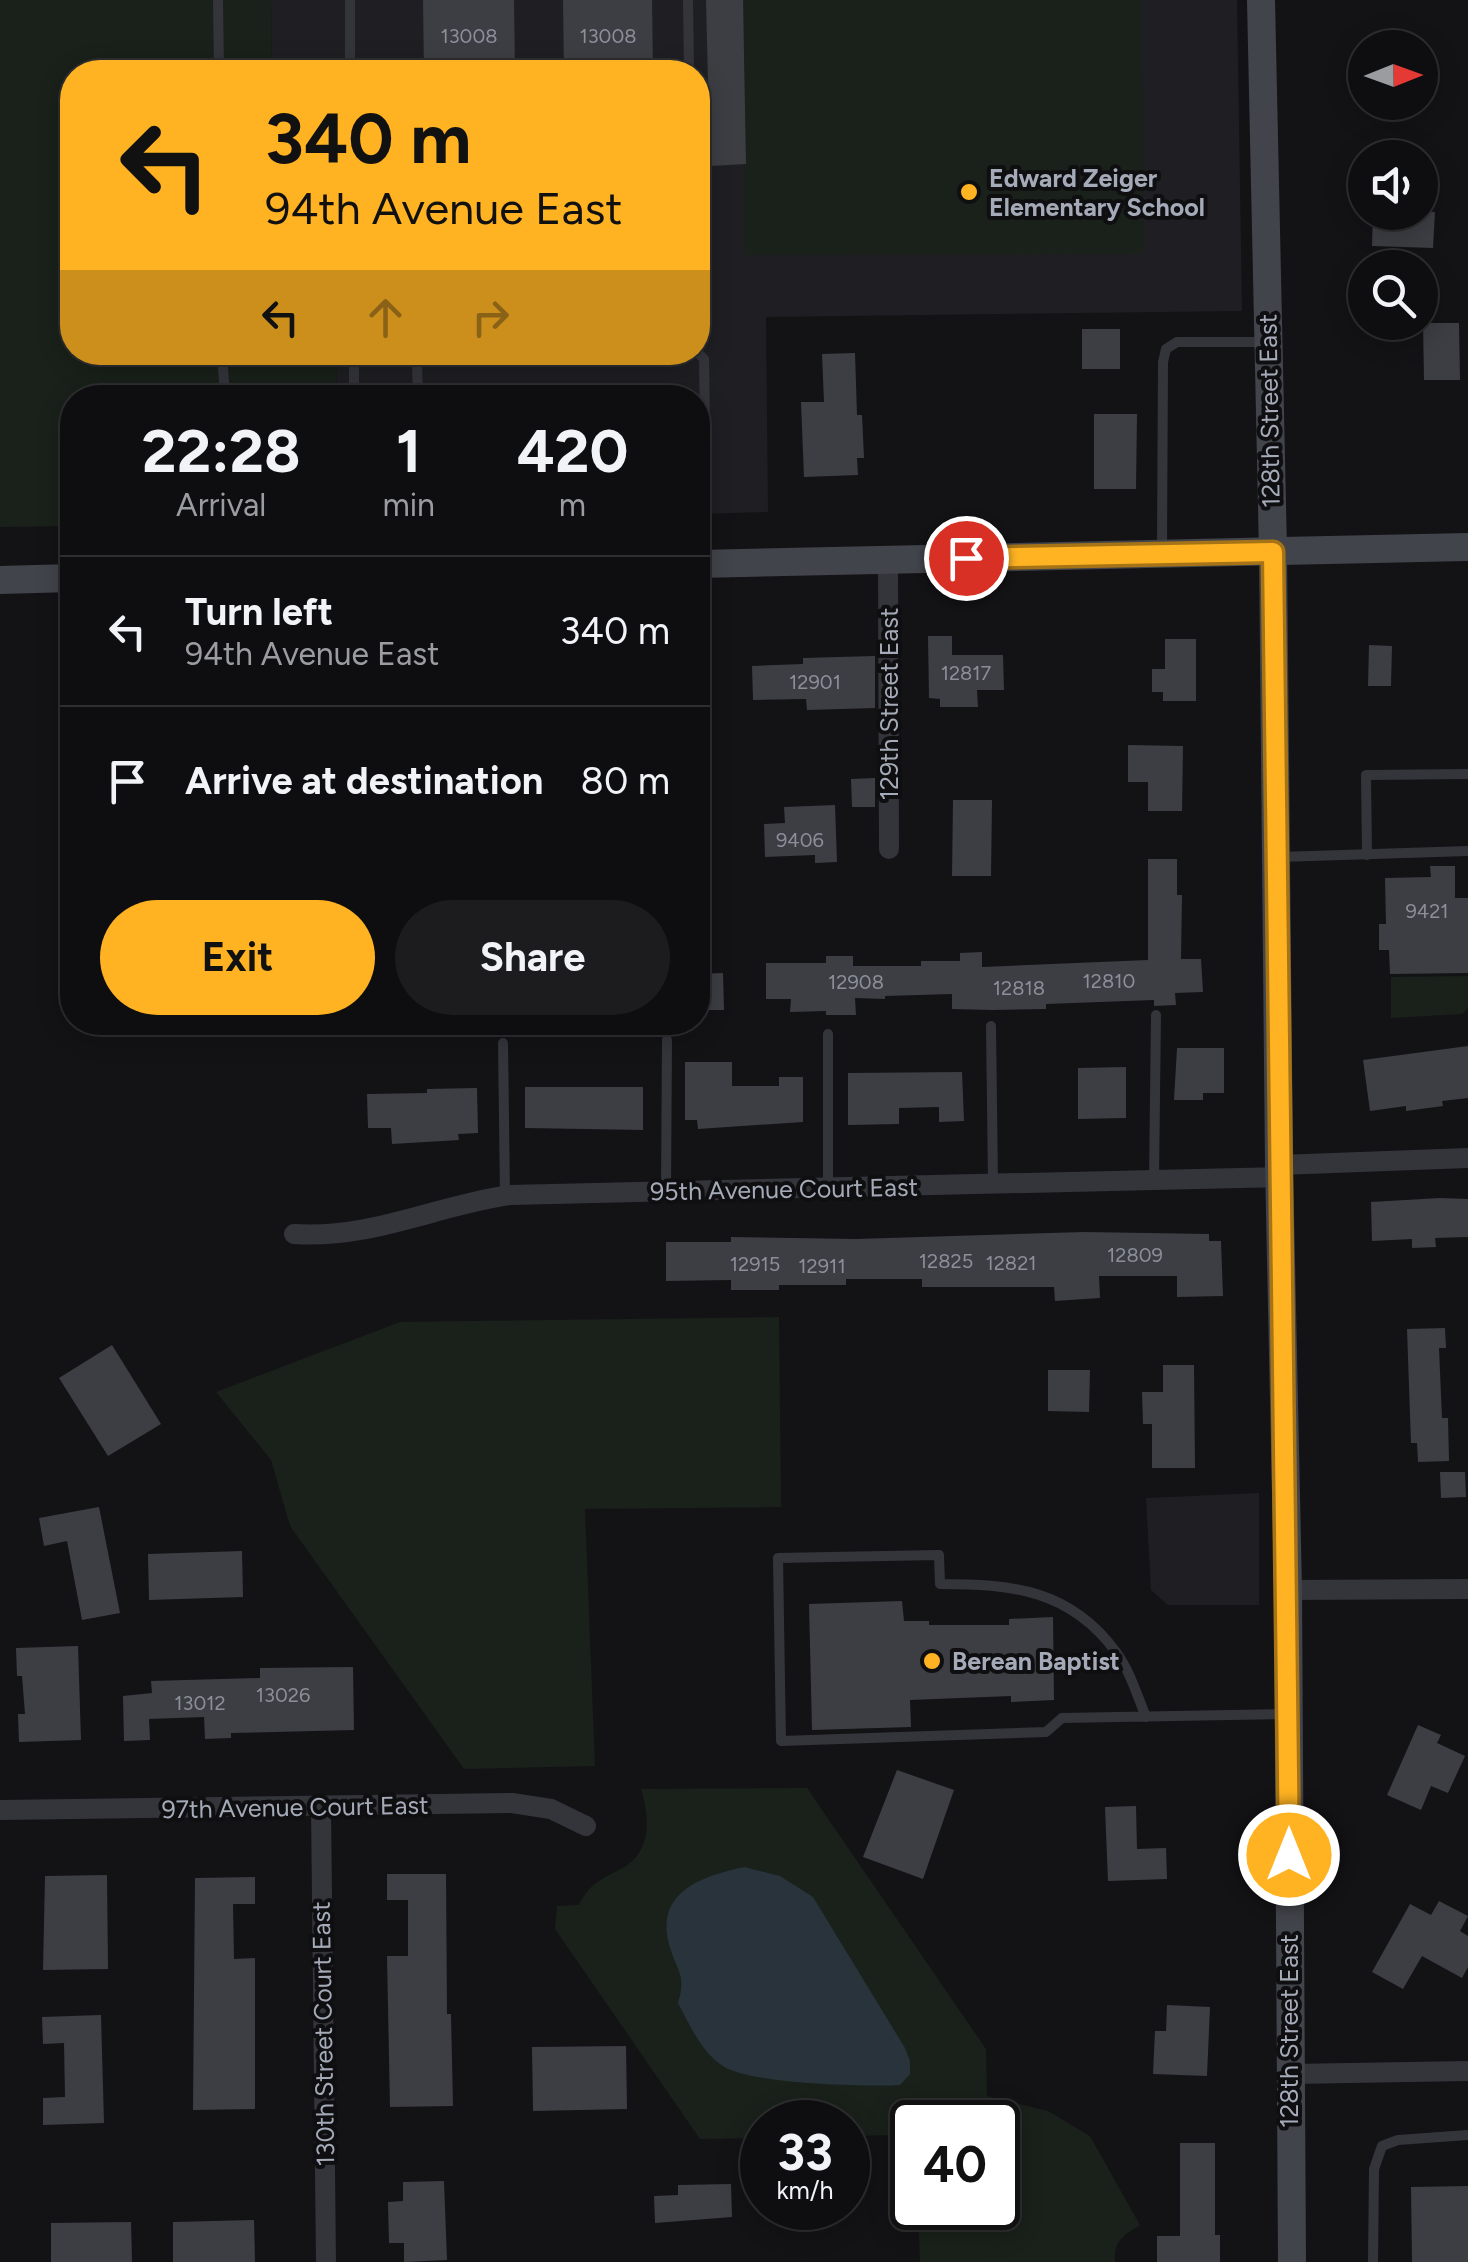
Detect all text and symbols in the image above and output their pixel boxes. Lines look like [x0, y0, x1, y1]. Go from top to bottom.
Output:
house number: 13008 [440, 24, 498, 48]
house number: 13008 [579, 24, 637, 48]
north arrow [1348, 30, 1438, 120]
map controls [1348, 30, 1438, 340]
text: 340 m [265, 96, 471, 181]
icon: left [100, 100, 230, 230]
button: sound [1348, 140, 1438, 230]
place label: Edward Zeiger Elementary School [989, 163, 1205, 222]
text: 94th Avenue East [265, 181, 623, 235]
marker: Edward Zeiger Elementary School [958, 181, 980, 203]
button: search [1348, 250, 1438, 340]
icon: left [253, 290, 308, 345]
icon: ahead [358, 290, 413, 345]
icon: right [463, 290, 518, 345]
street label: 128th Street East [1252, 314, 1286, 508]
text: 22:28 [142, 415, 301, 487]
text: 1 [396, 415, 421, 487]
text: 420 [517, 415, 628, 487]
text: Arrival [176, 486, 266, 524]
text: min [382, 486, 435, 524]
text: m [559, 486, 586, 524]
pin [924, 516, 1009, 601]
icon: arrive [939, 531, 994, 586]
text: Turn left [185, 589, 333, 635]
icon: left [100, 604, 155, 659]
text: 340 m [560, 608, 670, 654]
street label: 129th Street East [874, 608, 904, 800]
text: 94th Avenue East [185, 635, 439, 673]
house number: 12817 [941, 661, 992, 685]
house number: 12901 [789, 670, 841, 694]
icon: arrive [100, 754, 155, 809]
text: Arrive at destination [185, 758, 543, 804]
text: 80 m [581, 758, 670, 804]
house number: 9406 [776, 828, 824, 852]
house number: 9421 [1405, 899, 1449, 923]
button: Exit [100, 900, 375, 1015]
button: Share [395, 900, 670, 1015]
house number: 12810 [1083, 969, 1135, 993]
house number: 12908 [828, 970, 884, 994]
house number: 12818 [993, 976, 1045, 1000]
street label: 95th Avenue Court East [650, 1172, 918, 1206]
house number: 12809 [1107, 1243, 1163, 1267]
house number: 12825 [919, 1249, 973, 1273]
house number: 12821 [985, 1251, 1037, 1275]
house number: 12915 [730, 1252, 780, 1276]
house number: 12911 [798, 1254, 846, 1278]
place label: Berean Baptist [952, 1646, 1120, 1676]
marker: Berean Baptist [921, 1650, 943, 1672]
house number: 13026 [256, 1683, 310, 1707]
house number: 13012 [174, 1691, 226, 1715]
street label: 97th Avenue Court East [161, 1790, 429, 1824]
position arrow [1237, 1803, 1341, 1907]
street label: 130th Street Court East [306, 1901, 340, 2167]
street label: 128th Street East [1274, 1934, 1304, 2128]
speed limit sign: 40 [890, 2100, 1020, 2230]
text: 33 [777, 2122, 833, 2183]
text: km/h [776, 2175, 834, 2205]

